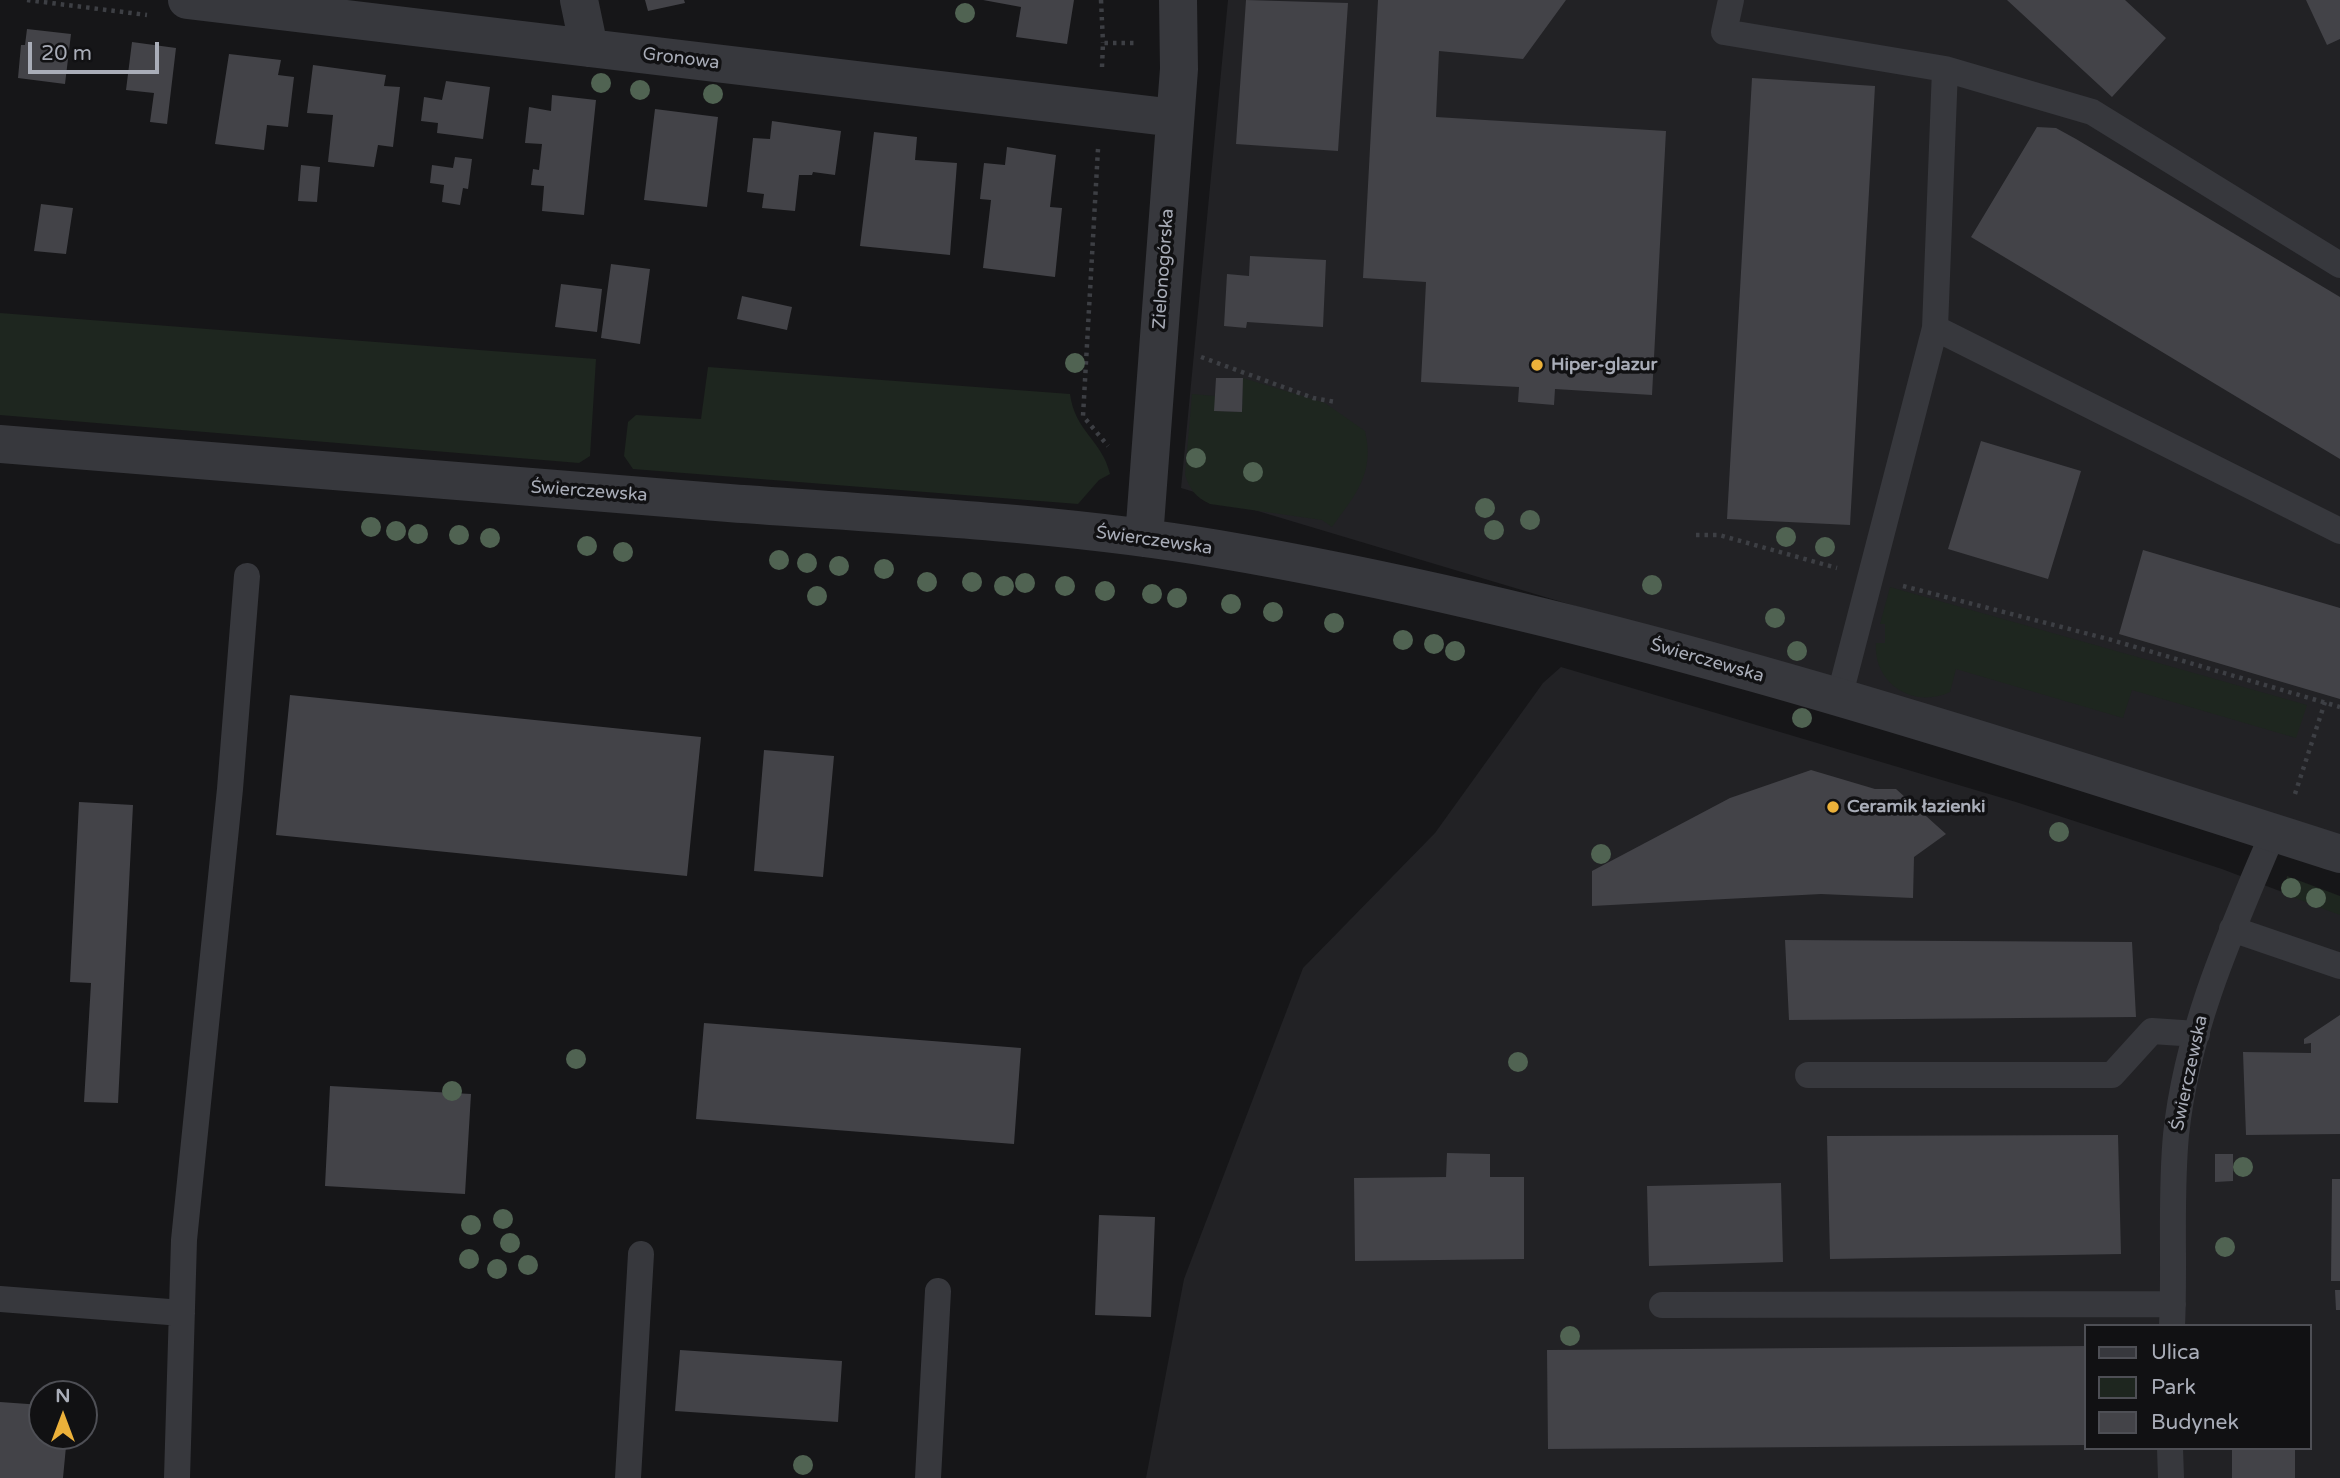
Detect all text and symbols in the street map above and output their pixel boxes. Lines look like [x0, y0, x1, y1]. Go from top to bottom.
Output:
scale bar [32, 28, 163, 72]
text: 20 m [41, 41, 92, 66]
street label: Gronowa [641, 44, 721, 74]
street label: Zielonogórska [1149, 208, 1179, 330]
place label: Hiper-glazur [1551, 354, 1657, 376]
marker: Hiper-glazur [1529, 357, 1545, 373]
street label: Świerczewska [530, 477, 648, 507]
street label: Świerczewska [1094, 522, 1214, 560]
street label: Świerczewska [1648, 634, 1766, 688]
place label: Ceramik łazienki [1847, 796, 1986, 818]
marker: Ceramik łazienki [1825, 799, 1841, 815]
street label: Świerczewska [2167, 1013, 2213, 1133]
legend [2084, 1324, 2312, 1450]
text: Ulica [2151, 1340, 2200, 1365]
text: Park [2151, 1375, 2196, 1400]
north arrow [28, 1380, 98, 1450]
text: N [55, 1385, 71, 1407]
text: Budynek [2151, 1410, 2239, 1435]

